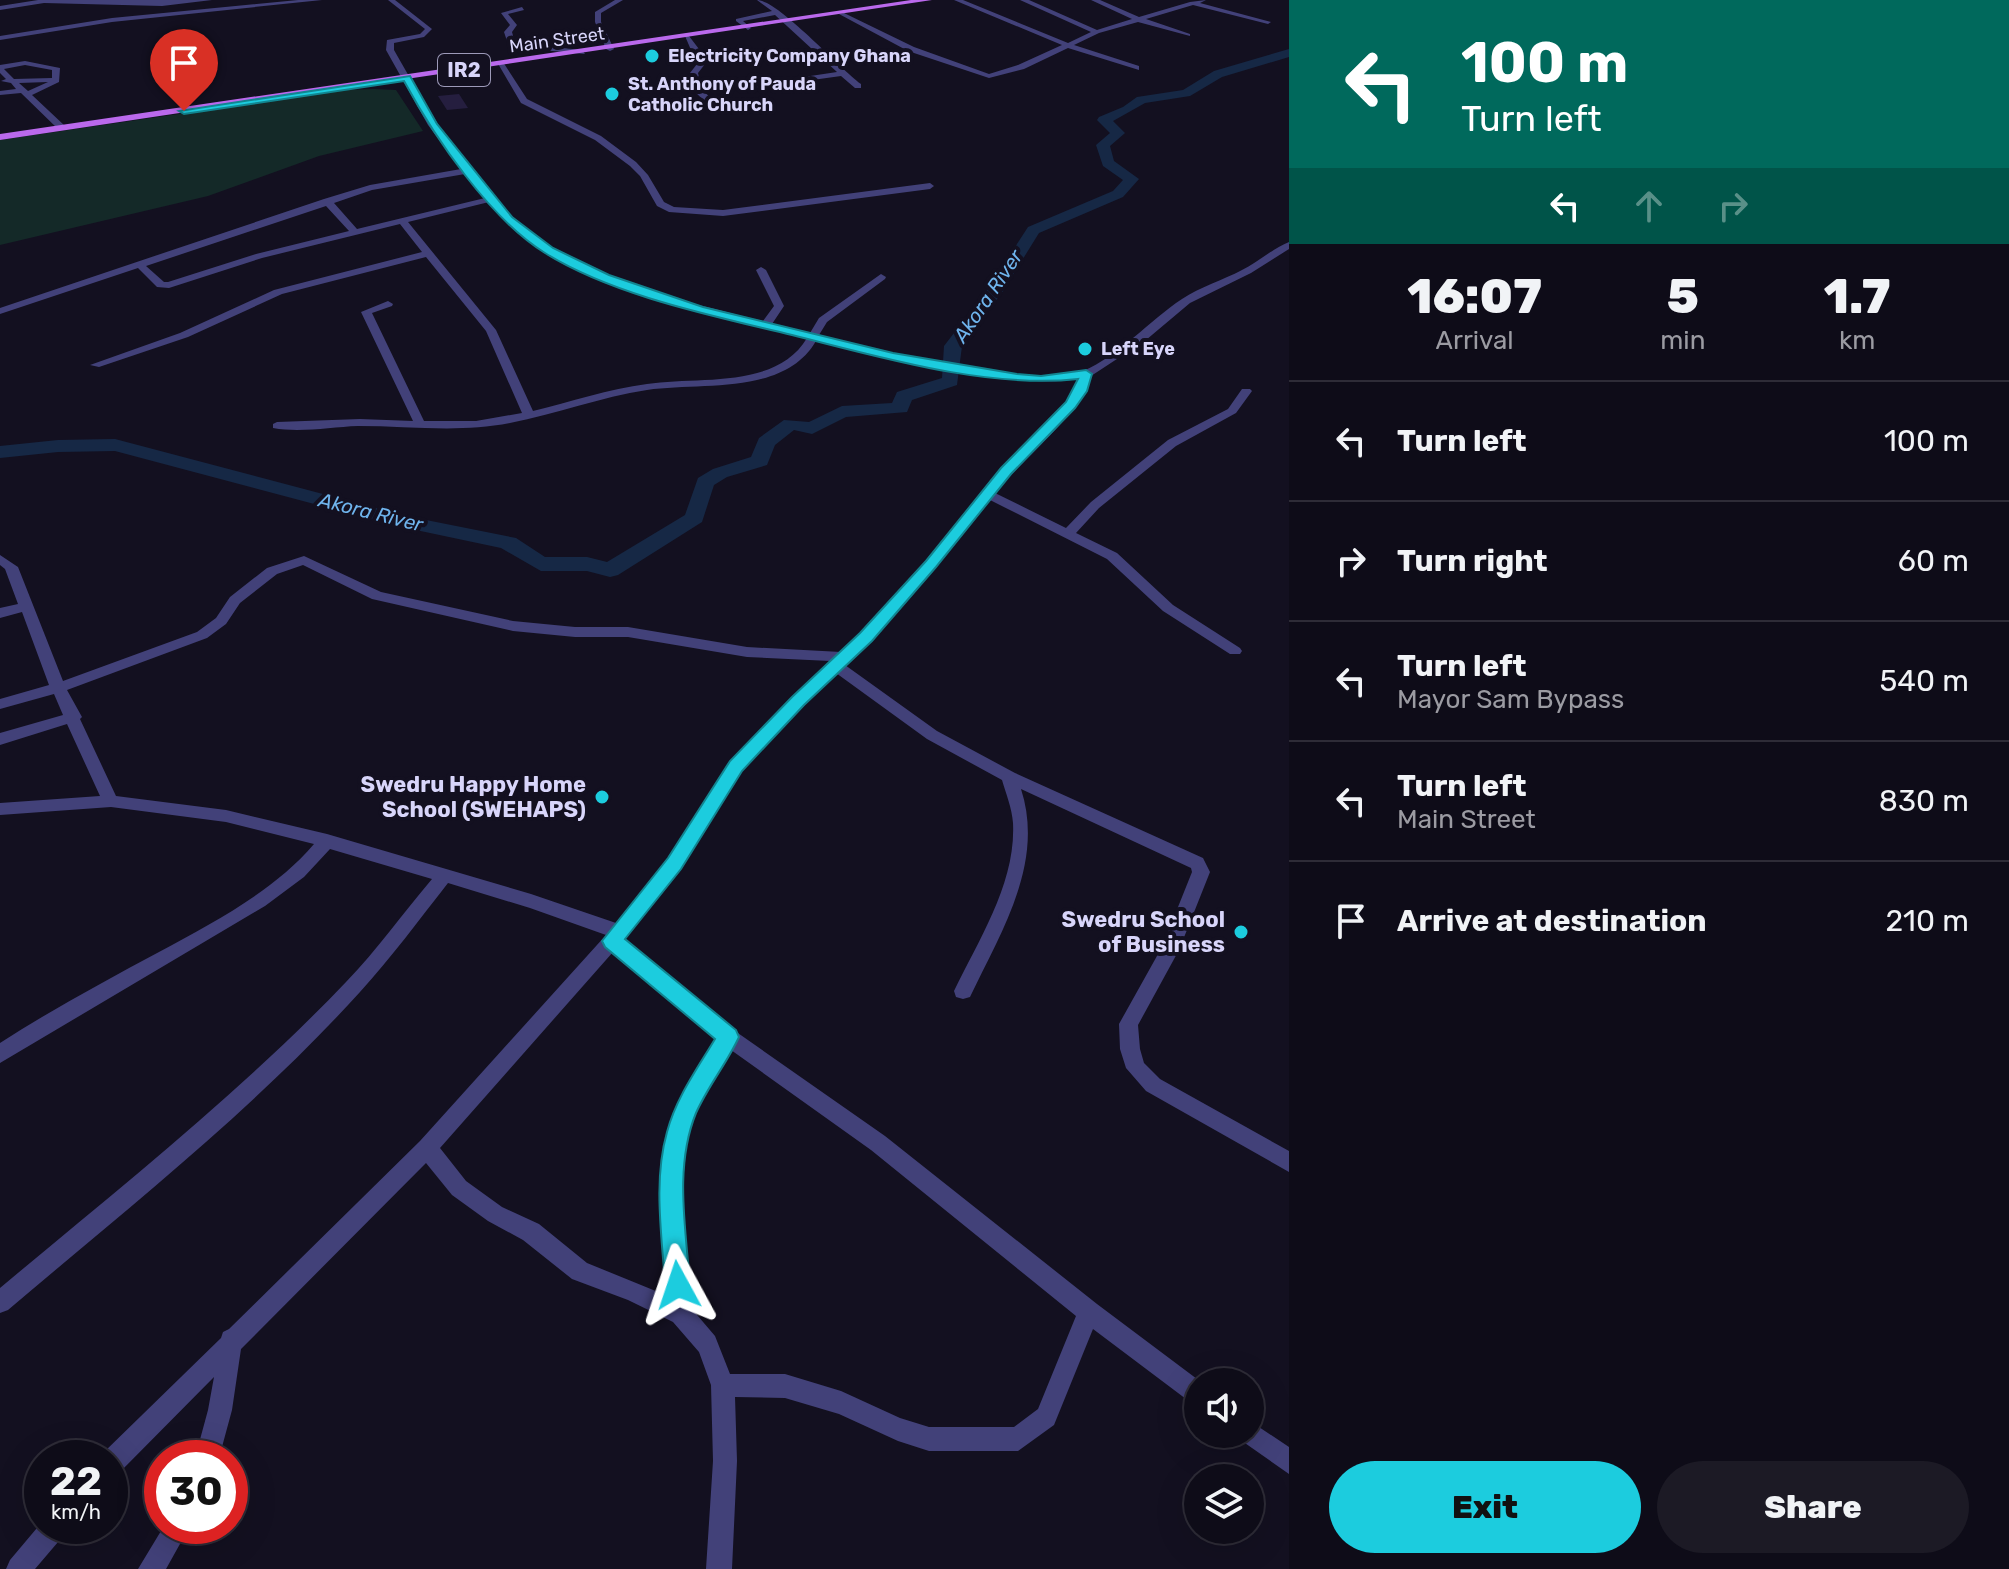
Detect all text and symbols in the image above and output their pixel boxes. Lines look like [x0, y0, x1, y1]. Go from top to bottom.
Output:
street label: Main Street [508, 22, 606, 58]
pin [150, 29, 218, 111]
text: 100 m [1461, 30, 1628, 96]
icon: left [1329, 32, 1433, 136]
icon: arrive [162, 41, 206, 85]
place label: Electricity Company Ghana [668, 45, 911, 67]
marker: Electricity Company Ghana [643, 47, 661, 65]
road number: IR2 [438, 54, 490, 86]
place label: St. Anthony of Pauda Catholic Church [628, 73, 816, 116]
marker: St. Anthony of Pauda Catholic Church [603, 85, 621, 103]
text: Turn left [1461, 97, 1602, 140]
icon: left [1543, 184, 1587, 228]
icon: ahead [1627, 184, 1671, 228]
icon: right [1711, 184, 1755, 228]
water label: Akora River [948, 244, 1028, 348]
text: 16:07 [1407, 268, 1542, 325]
text: 5 [1667, 268, 1699, 325]
text: 1.7 [1824, 268, 1891, 325]
text: Arrival [1436, 325, 1514, 356]
text: min [1660, 325, 1705, 356]
text: km [1839, 325, 1875, 356]
place label: Left Eye [1101, 338, 1175, 360]
marker: Left Eye [1076, 340, 1094, 358]
icon: left [1329, 419, 1373, 463]
text: Turn left [1397, 423, 1527, 459]
text: 100 m [1884, 423, 1969, 459]
water label: Akora River [315, 487, 427, 537]
icon: right [1329, 539, 1373, 583]
text: Turn right [1397, 543, 1548, 579]
text: 60 m [1898, 543, 1969, 579]
text: Turn left [1397, 648, 1527, 684]
icon: left [1329, 659, 1373, 703]
text: 540 m [1879, 663, 1969, 699]
text: Mayor Sam Bypass [1397, 684, 1624, 715]
text: Turn left [1397, 768, 1527, 804]
place label: Swedru Happy Home School (SWEHAPS) [361, 771, 586, 823]
icon: left [1329, 779, 1373, 823]
text: 830 m [1879, 783, 1969, 819]
marker: Swedru Happy Home School (SWEHAPS) [593, 788, 611, 806]
text: Main Street [1397, 804, 1536, 835]
icon: arrive [1329, 899, 1373, 943]
text: Arrive at destination [1397, 903, 1707, 939]
text: 210 m [1885, 903, 1969, 939]
place label: Swedru School of Business [1062, 906, 1225, 958]
marker: Swedru School of Business [1232, 923, 1250, 941]
position arrow [636, 1243, 720, 1327]
map controls [1184, 1368, 1264, 1544]
button: sound [1184, 1368, 1264, 1448]
speed limit sign: 30 [144, 1440, 248, 1544]
text: 22 [50, 1458, 102, 1505]
button: Exit [1329, 1461, 1641, 1553]
button: Share [1657, 1461, 1969, 1553]
button: layers [1184, 1464, 1264, 1544]
text: km/h [51, 1500, 101, 1524]

